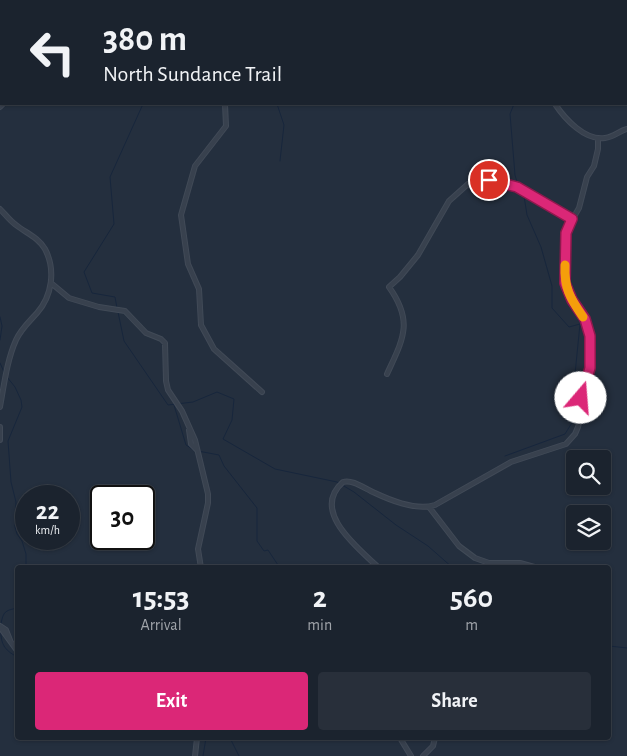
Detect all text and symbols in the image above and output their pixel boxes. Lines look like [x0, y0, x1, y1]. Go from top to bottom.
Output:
icon: left [20, 20, 85, 85]
text: 380 m [103, 22, 187, 57]
text: North Sundance Trail [103, 63, 282, 85]
pin [468, 159, 510, 201]
icon: arrive [475, 166, 503, 194]
position arrow [554, 371, 606, 423]
map controls [566, 450, 611, 550]
button: search [566, 450, 611, 495]
speed limit sign: 30 [90, 485, 155, 550]
text: 22 [36, 499, 59, 524]
button: layers [566, 505, 611, 550]
text: km/h [35, 524, 60, 536]
text: 15:53 [133, 583, 189, 613]
text: 2 [313, 583, 327, 613]
text: 560 [450, 583, 493, 613]
text: Arrival [141, 617, 182, 633]
text: min [307, 617, 332, 633]
text: m [465, 617, 478, 633]
button: Exit [35, 672, 308, 730]
button: Share [318, 672, 591, 730]

